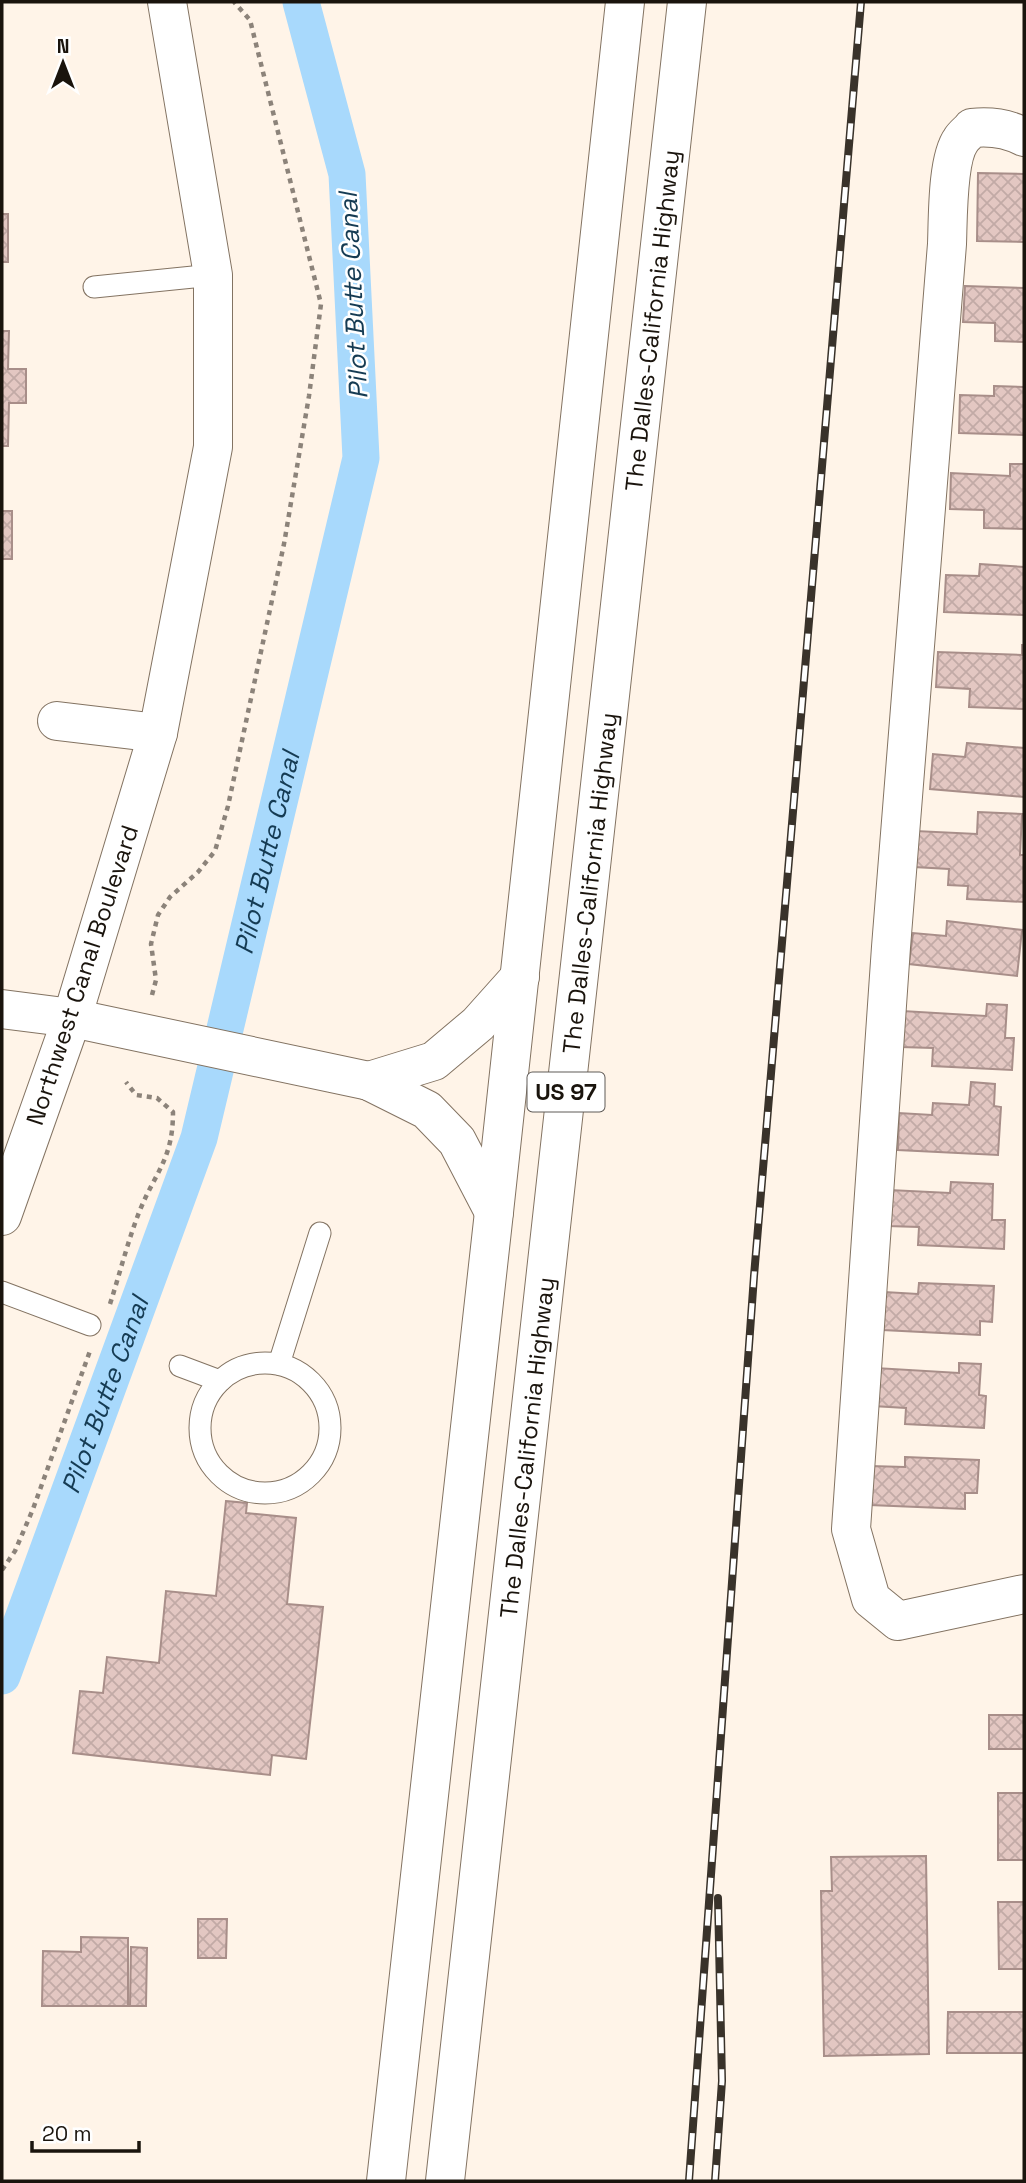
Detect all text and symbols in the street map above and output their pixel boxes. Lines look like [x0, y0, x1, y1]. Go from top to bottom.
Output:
north arrow [28, 28, 98, 98]
text: N [57, 34, 69, 59]
street label: The Dalles-California Highway [617, 148, 686, 493]
water label: Pilot Butte Canal [330, 189, 375, 400]
street label: The Dalles-California Highway [555, 711, 623, 1055]
water label: Pilot Butte Canal [226, 746, 308, 958]
street label: Northwest Canal Boulevard [19, 821, 145, 1129]
road number: US 97 [528, 1072, 604, 1112]
street label: The Dalles-California Highway [492, 1275, 561, 1620]
water label: Pilot Butte Canal [53, 1290, 157, 1498]
scale bar [32, 2110, 138, 2154]
text: 20 m [42, 2120, 92, 2147]

